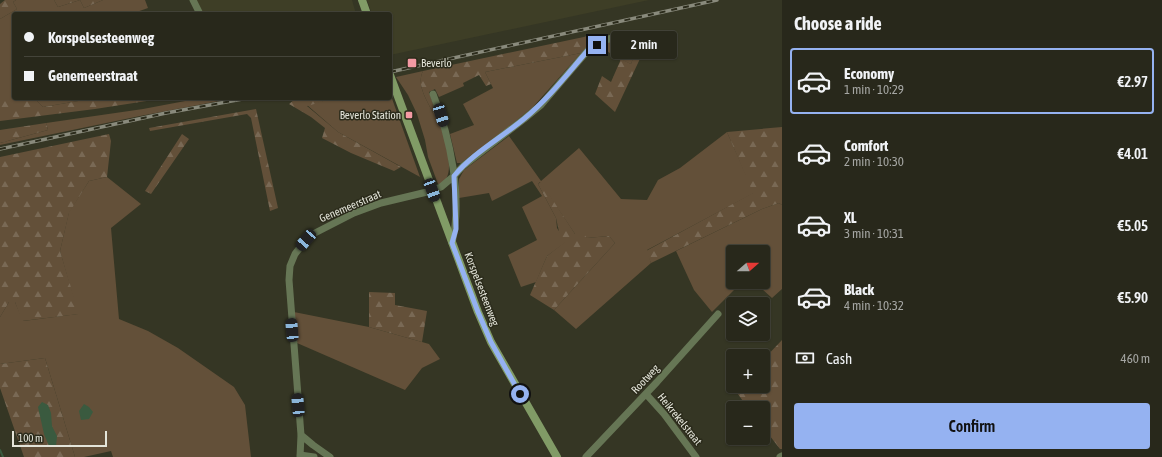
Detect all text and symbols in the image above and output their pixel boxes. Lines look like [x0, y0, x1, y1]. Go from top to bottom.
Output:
text: Choose a ride [794, 13, 882, 34]
text: Korspelsesteenweg [48, 29, 154, 46]
callout: 2 min [611, 31, 677, 59]
route end [588, 36, 606, 54]
text: 2 min [631, 37, 657, 52]
marker: Beverlo [406, 57, 418, 69]
place label: Beverlo [421, 57, 452, 69]
icon: car [796, 63, 832, 99]
text: Economy [844, 65, 894, 82]
text: Genemeerstraat [48, 67, 138, 84]
text: €2.97 [1117, 73, 1148, 90]
text: 1 min · 10:29 [844, 82, 904, 97]
car [432, 102, 450, 128]
place label: Beverlo Station [340, 109, 401, 121]
marker: Beverlo Station [404, 110, 414, 120]
icon: car [796, 135, 832, 171]
text: Comfort [844, 137, 888, 154]
text: €4.01 [1117, 145, 1148, 162]
text: 2 min · 10:30 [844, 154, 904, 169]
car [422, 177, 442, 203]
street label: Genemeerstraat [317, 188, 383, 224]
icon: car [796, 207, 832, 243]
text: XL [844, 209, 857, 226]
text: €5.05 [1117, 217, 1148, 234]
text: 3 min · 10:31 [844, 226, 904, 241]
car [294, 227, 318, 253]
north arrow [726, 245, 770, 289]
map controls [726, 245, 770, 445]
street label: Korspelsesteenweg [462, 251, 502, 328]
icon: car [796, 279, 832, 315]
text: Black [844, 281, 874, 298]
text: €5.90 [1117, 289, 1148, 306]
button: layers [726, 297, 770, 341]
text: 4 min · 10:32 [844, 298, 904, 313]
car [285, 318, 299, 342]
icon: cash [794, 347, 816, 369]
button: + [726, 349, 770, 393]
text: Cash [826, 350, 852, 367]
text: 460 m [1121, 351, 1150, 366]
street label: Rootweg [629, 362, 662, 396]
route start [511, 385, 529, 403]
street label: Heikrekelstraat [656, 391, 704, 447]
car [291, 393, 305, 417]
button: − [726, 401, 770, 445]
button: Confirm [794, 403, 1150, 449]
scale bar [12, 429, 107, 448]
text: 100 m [18, 432, 43, 444]

